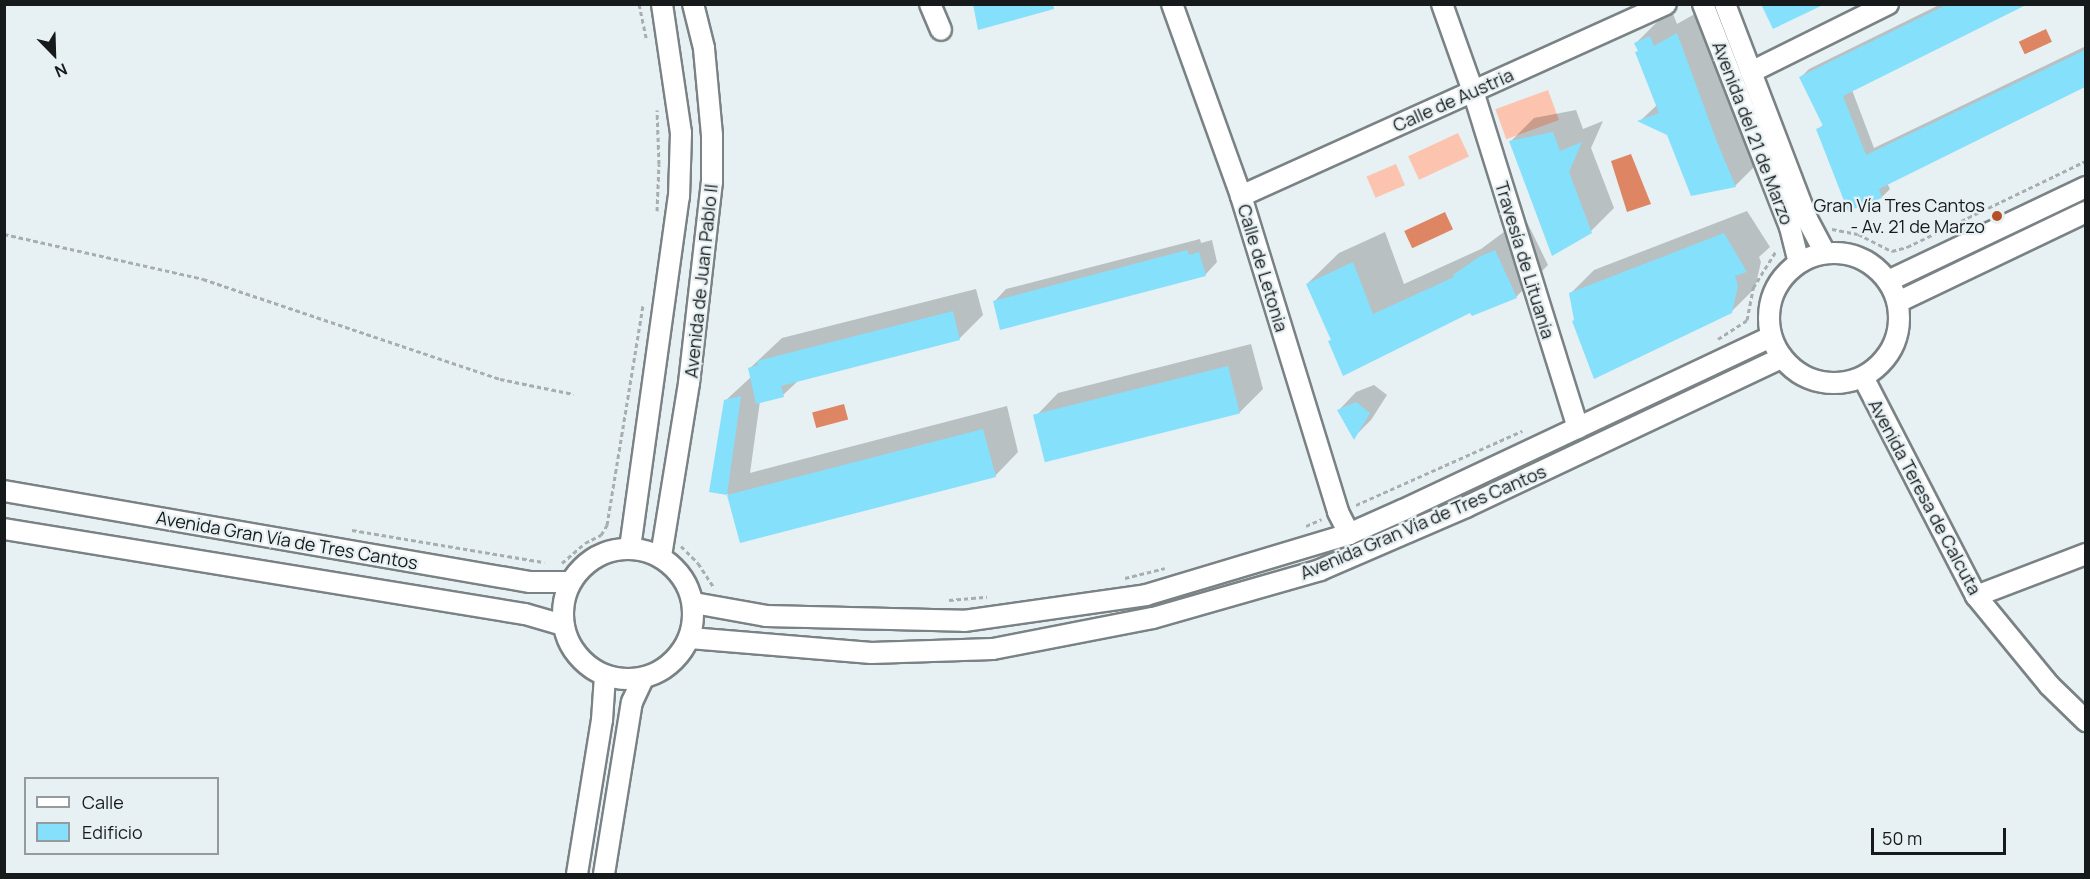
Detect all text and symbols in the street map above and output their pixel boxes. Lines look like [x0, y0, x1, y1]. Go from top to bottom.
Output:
north arrow [24, 24, 84, 84]
street label: Avenida del 21 de Marzo [1708, 38, 1798, 228]
text: N [51, 58, 71, 83]
street label: Calle de Austria [1389, 64, 1517, 136]
street label: Travesía de Lituania [1491, 179, 1559, 341]
street label: Avenida de Juan Pablo II [680, 183, 722, 379]
place label: Gran Vía Tres Cantos - Av. 21 de Marzo [1813, 195, 1985, 238]
street label: Calle de Letonia [1233, 202, 1293, 334]
marker: Gran Vía Tres Cantos - Av. 21 de Marzo [1990, 209, 2004, 223]
street label: Avenida Teresa de Calcuta [1864, 396, 1986, 598]
street label: Avenida Gran Vía de Tres Cantos [1297, 460, 1549, 584]
street label: Avenida Gran Vía de Tres Cantos [155, 506, 419, 574]
legend [24, 777, 219, 855]
text: Calle [82, 790, 124, 814]
scale bar [1874, 816, 2009, 854]
text: Edificio [82, 820, 143, 844]
text: 50 m [1882, 826, 1922, 850]

